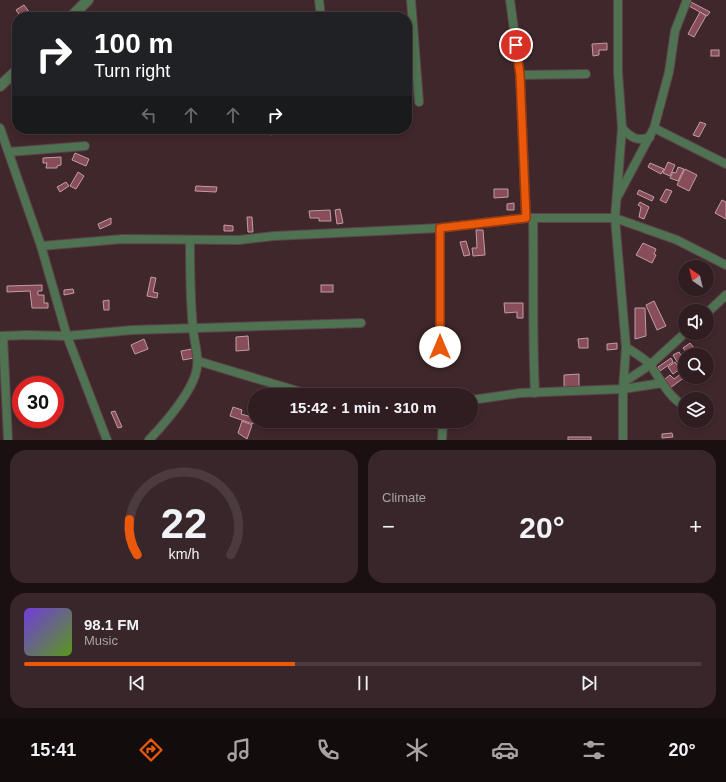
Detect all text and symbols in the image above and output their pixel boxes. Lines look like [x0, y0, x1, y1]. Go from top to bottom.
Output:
icon: right [28, 28, 80, 80]
text: 100 m [94, 28, 173, 59]
pin [499, 28, 533, 62]
icon: arrive [505, 34, 527, 56]
text: Turn right [94, 61, 170, 81]
icon: left [138, 104, 160, 126]
icon: ahead [180, 104, 202, 126]
icon: ahead [222, 104, 244, 126]
icon: right [264, 104, 286, 126]
north arrow [678, 260, 714, 296]
map controls [678, 260, 714, 428]
button: sound [678, 304, 714, 340]
position arrow [419, 326, 461, 368]
button: search [678, 348, 714, 384]
speed limit sign: 30 [12, 376, 64, 428]
button: layers [678, 392, 714, 428]
text: 15:42 · 1 min · 310 m [290, 399, 436, 416]
text: Climate [382, 490, 426, 505]
text: 22 [161, 499, 207, 546]
text: 20° [519, 511, 565, 544]
text: − [382, 514, 395, 539]
text: + [689, 514, 702, 539]
text: km/h [169, 545, 200, 561]
text: 98.1 FM [84, 616, 139, 633]
text: Music [84, 633, 118, 648]
icon: previous [126, 672, 148, 694]
icon: pause [352, 672, 374, 694]
icon: next [578, 672, 600, 694]
icon: directions [137, 736, 165, 764]
icon: music [225, 736, 253, 764]
icon: phone [314, 736, 342, 764]
icon: climate [403, 736, 431, 764]
icon: car [491, 736, 519, 764]
icon: filters [580, 736, 608, 764]
text: 15:41 [30, 740, 76, 760]
text: 20° [668, 740, 696, 760]

